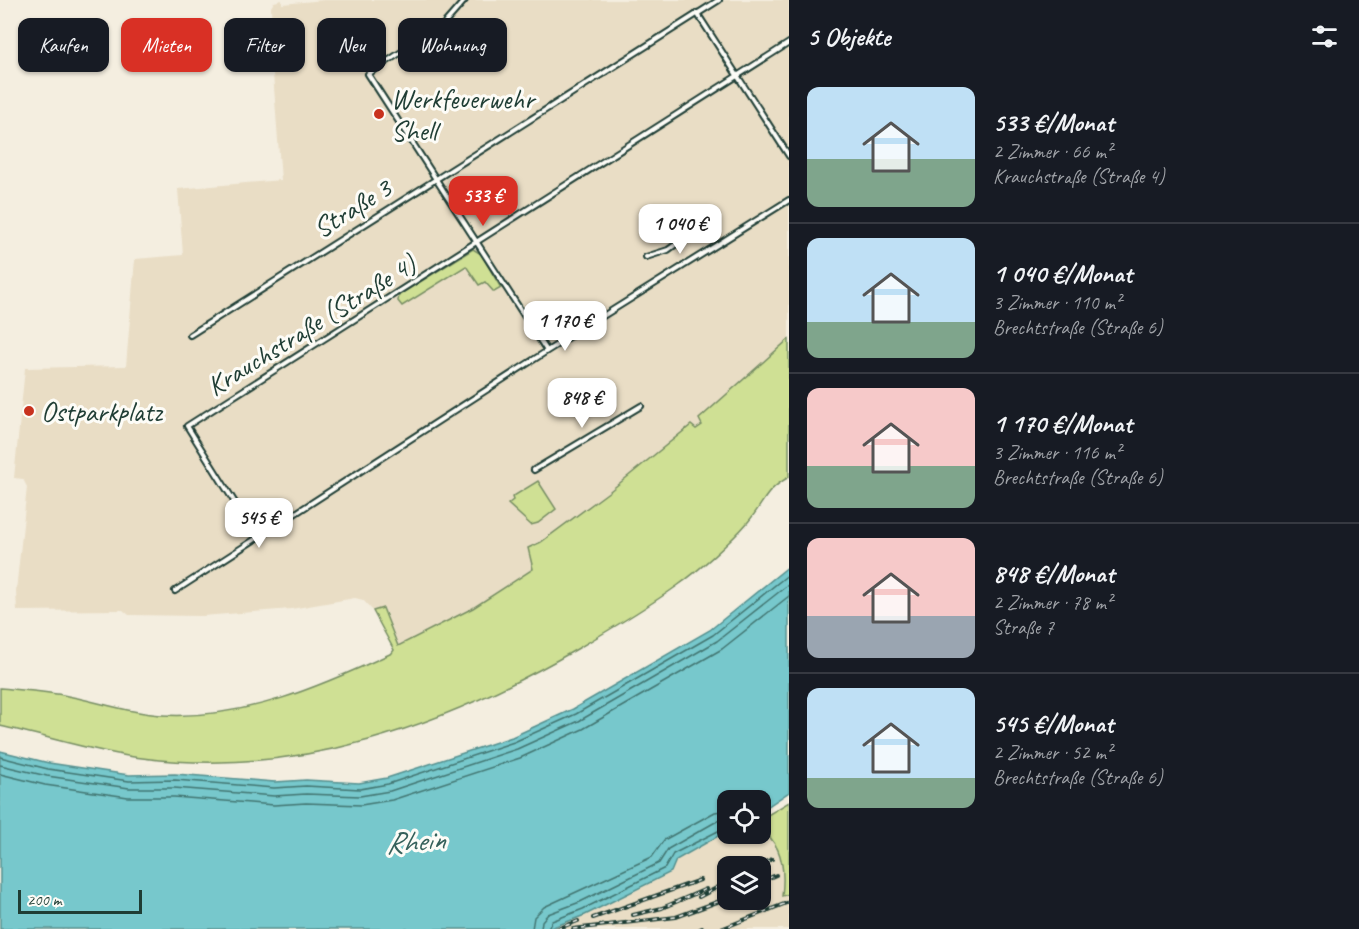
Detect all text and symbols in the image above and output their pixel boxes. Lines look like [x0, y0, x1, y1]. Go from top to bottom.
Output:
chip: Kaufen [18, 18, 109, 72]
chip: Mieten [121, 18, 212, 72]
chip: Filter [224, 18, 305, 72]
chip: Neu [317, 18, 386, 72]
chip: Wohnung [398, 18, 507, 72]
text: 5 Objekte [807, 20, 891, 53]
icon: filters [1308, 20, 1341, 53]
place label: Werkfeuerwehr Shell [391, 81, 537, 148]
text: 533 €/Monat [993, 106, 1114, 139]
marker: Werkfeuerwehr Shell [372, 107, 386, 121]
icon: home [855, 111, 927, 183]
text: 2 Zimmer · 66 m² [993, 139, 1112, 164]
text: Krauchstraße (Straße 4) [993, 164, 1165, 189]
street label: Straße 3 [307, 169, 400, 245]
pin: 533 € [441, 176, 525, 227]
text: 533 € [463, 183, 503, 208]
pin: 1 040 € [625, 204, 735, 255]
text: 1 040 € [653, 211, 707, 236]
street label: Krauchstraße (Straße 4) [200, 246, 424, 404]
text: 1 040 €/Monat [993, 257, 1132, 290]
icon: home [855, 262, 927, 334]
text: 3 Zimmer · 110 m² [993, 290, 1121, 315]
pin: 1 170 € [510, 301, 620, 352]
text: 1 170 € [538, 308, 592, 333]
text: Brechtstraße (Straße 6) [993, 315, 1163, 340]
pin: 848 € [540, 378, 624, 429]
text: 848 € [562, 385, 602, 410]
place label: Ostparkplatz [41, 394, 164, 429]
marker: Ostparkplatz [22, 404, 36, 418]
text: 1 170 €/Monat [993, 407, 1132, 440]
icon: home [855, 412, 927, 484]
text: 3 Zimmer · 116 m² [993, 440, 1121, 465]
text: Brechtstraße (Straße 6) [993, 465, 1163, 490]
pin: 545 € [217, 498, 301, 549]
text: 545 € [239, 505, 279, 530]
text: 848 €/Monat [993, 557, 1114, 590]
icon: home [855, 562, 927, 634]
text: 2 Zimmer · 78 m² [993, 590, 1112, 615]
text: Straße 7 [993, 615, 1054, 640]
text: 545 €/Monat [993, 707, 1113, 740]
icon: home [855, 712, 927, 784]
text: 2 Zimmer · 52 m² [993, 740, 1112, 765]
text: Brechtstraße (Straße 6) [993, 765, 1163, 790]
map controls [717, 790, 771, 910]
button: locate [717, 790, 771, 844]
water label: Rhein [384, 820, 448, 862]
button: layers [717, 856, 771, 910]
scale bar [18, 887, 142, 914]
text: 200 m [27, 890, 61, 910]

